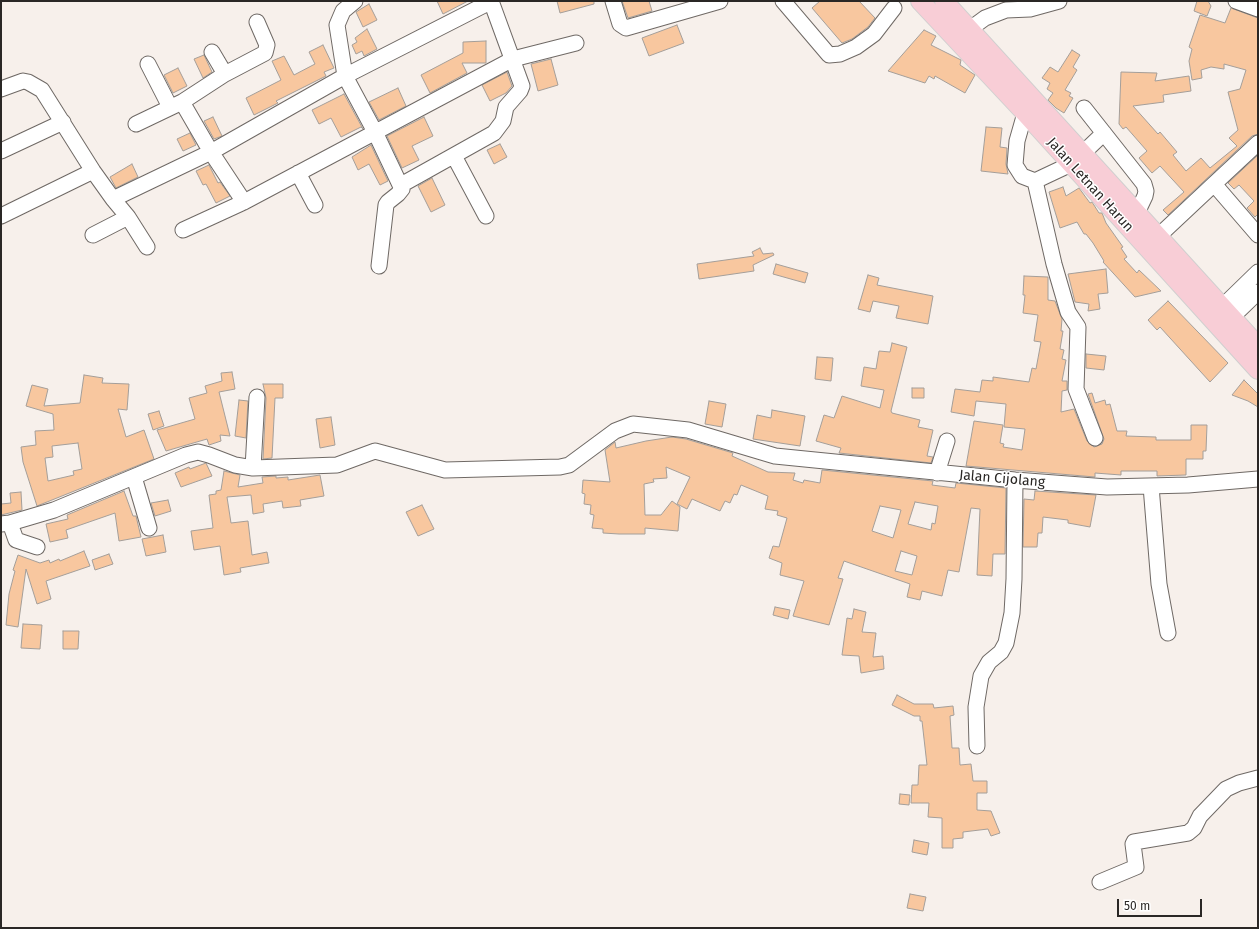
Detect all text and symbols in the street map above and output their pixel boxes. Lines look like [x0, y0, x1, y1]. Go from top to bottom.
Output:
street label: Jalan Letnan Harun [1043, 134, 1137, 236]
street label: Jalan Cijolang [958, 467, 1046, 491]
scale bar [1119, 891, 1204, 917]
text: 50 m [1124, 899, 1150, 913]

